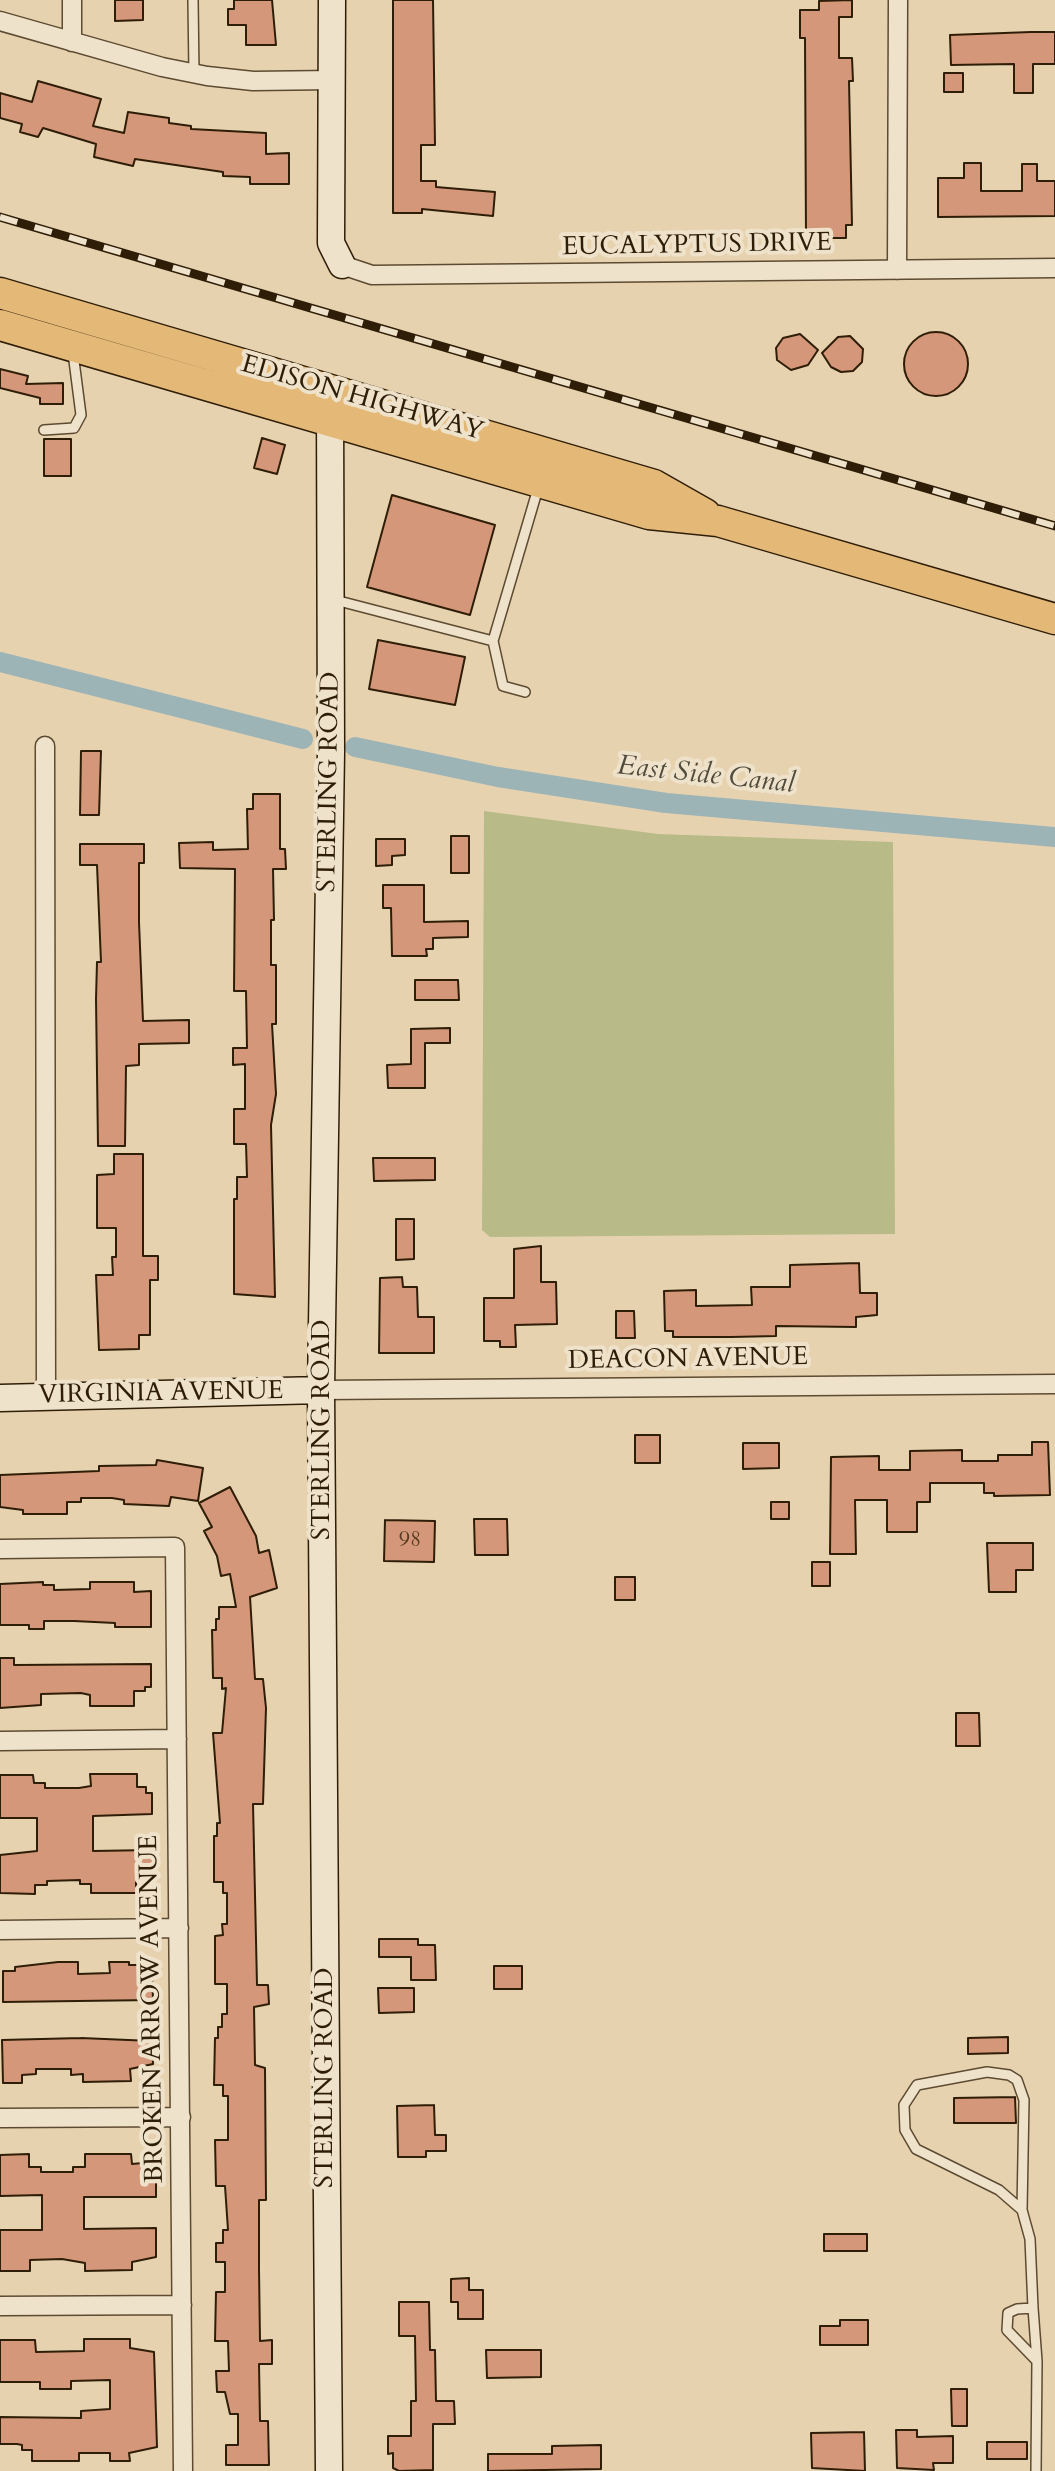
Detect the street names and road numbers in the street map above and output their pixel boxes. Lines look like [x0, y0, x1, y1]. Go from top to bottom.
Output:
street label: EUCALYPTUS DRIVE [562, 228, 832, 264]
street label: EDISON HIGHWAY [237, 350, 487, 448]
street label: STERLING ROAD [312, 671, 348, 893]
street label: STERLING ROAD [307, 1320, 339, 1540]
street label: DEACON AVENUE [568, 1342, 808, 1378]
street label: VIRGINIA AVENUE [38, 1376, 284, 1412]
street label: BROKEN ARROW AVENUE [134, 1834, 172, 2184]
street label: STERLING ROAD [310, 1968, 342, 2188]

